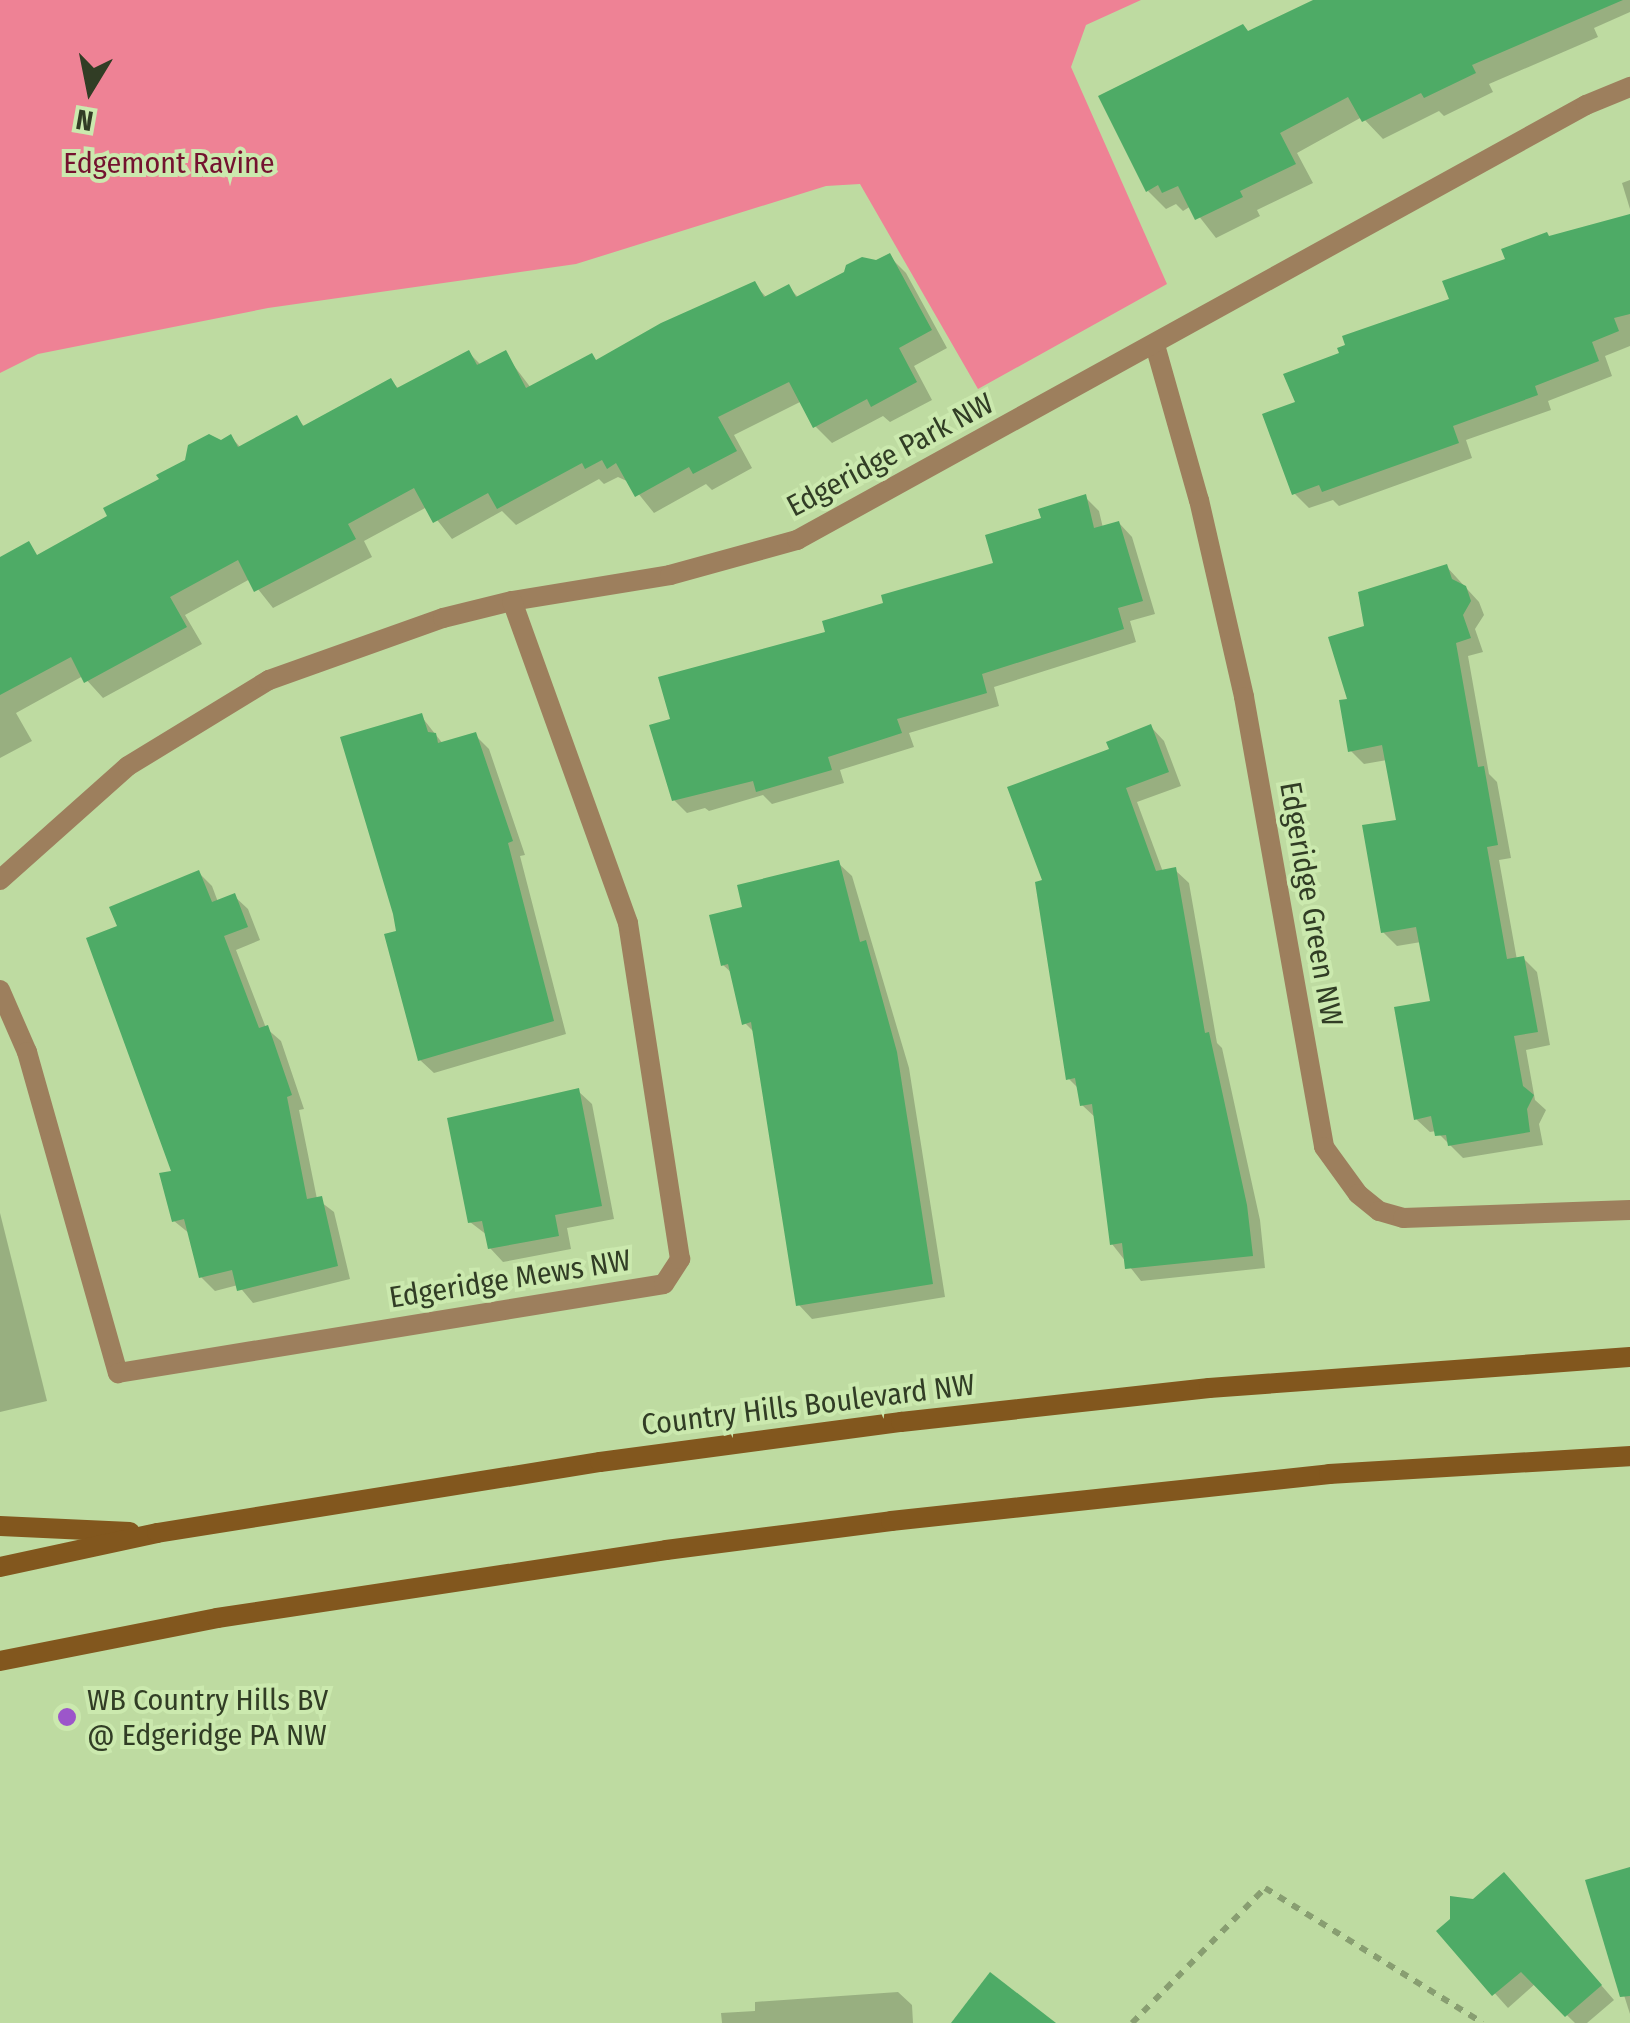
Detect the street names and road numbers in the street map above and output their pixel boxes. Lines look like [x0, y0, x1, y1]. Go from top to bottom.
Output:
street label: Edgeridge Park NW [781, 385, 999, 525]
street label: Edgeridge Green NW [1272, 779, 1350, 1029]
street label: Edgeridge Mews NW [387, 1242, 633, 1316]
street label: Country Hills Boulevard NW [639, 1367, 977, 1443]

